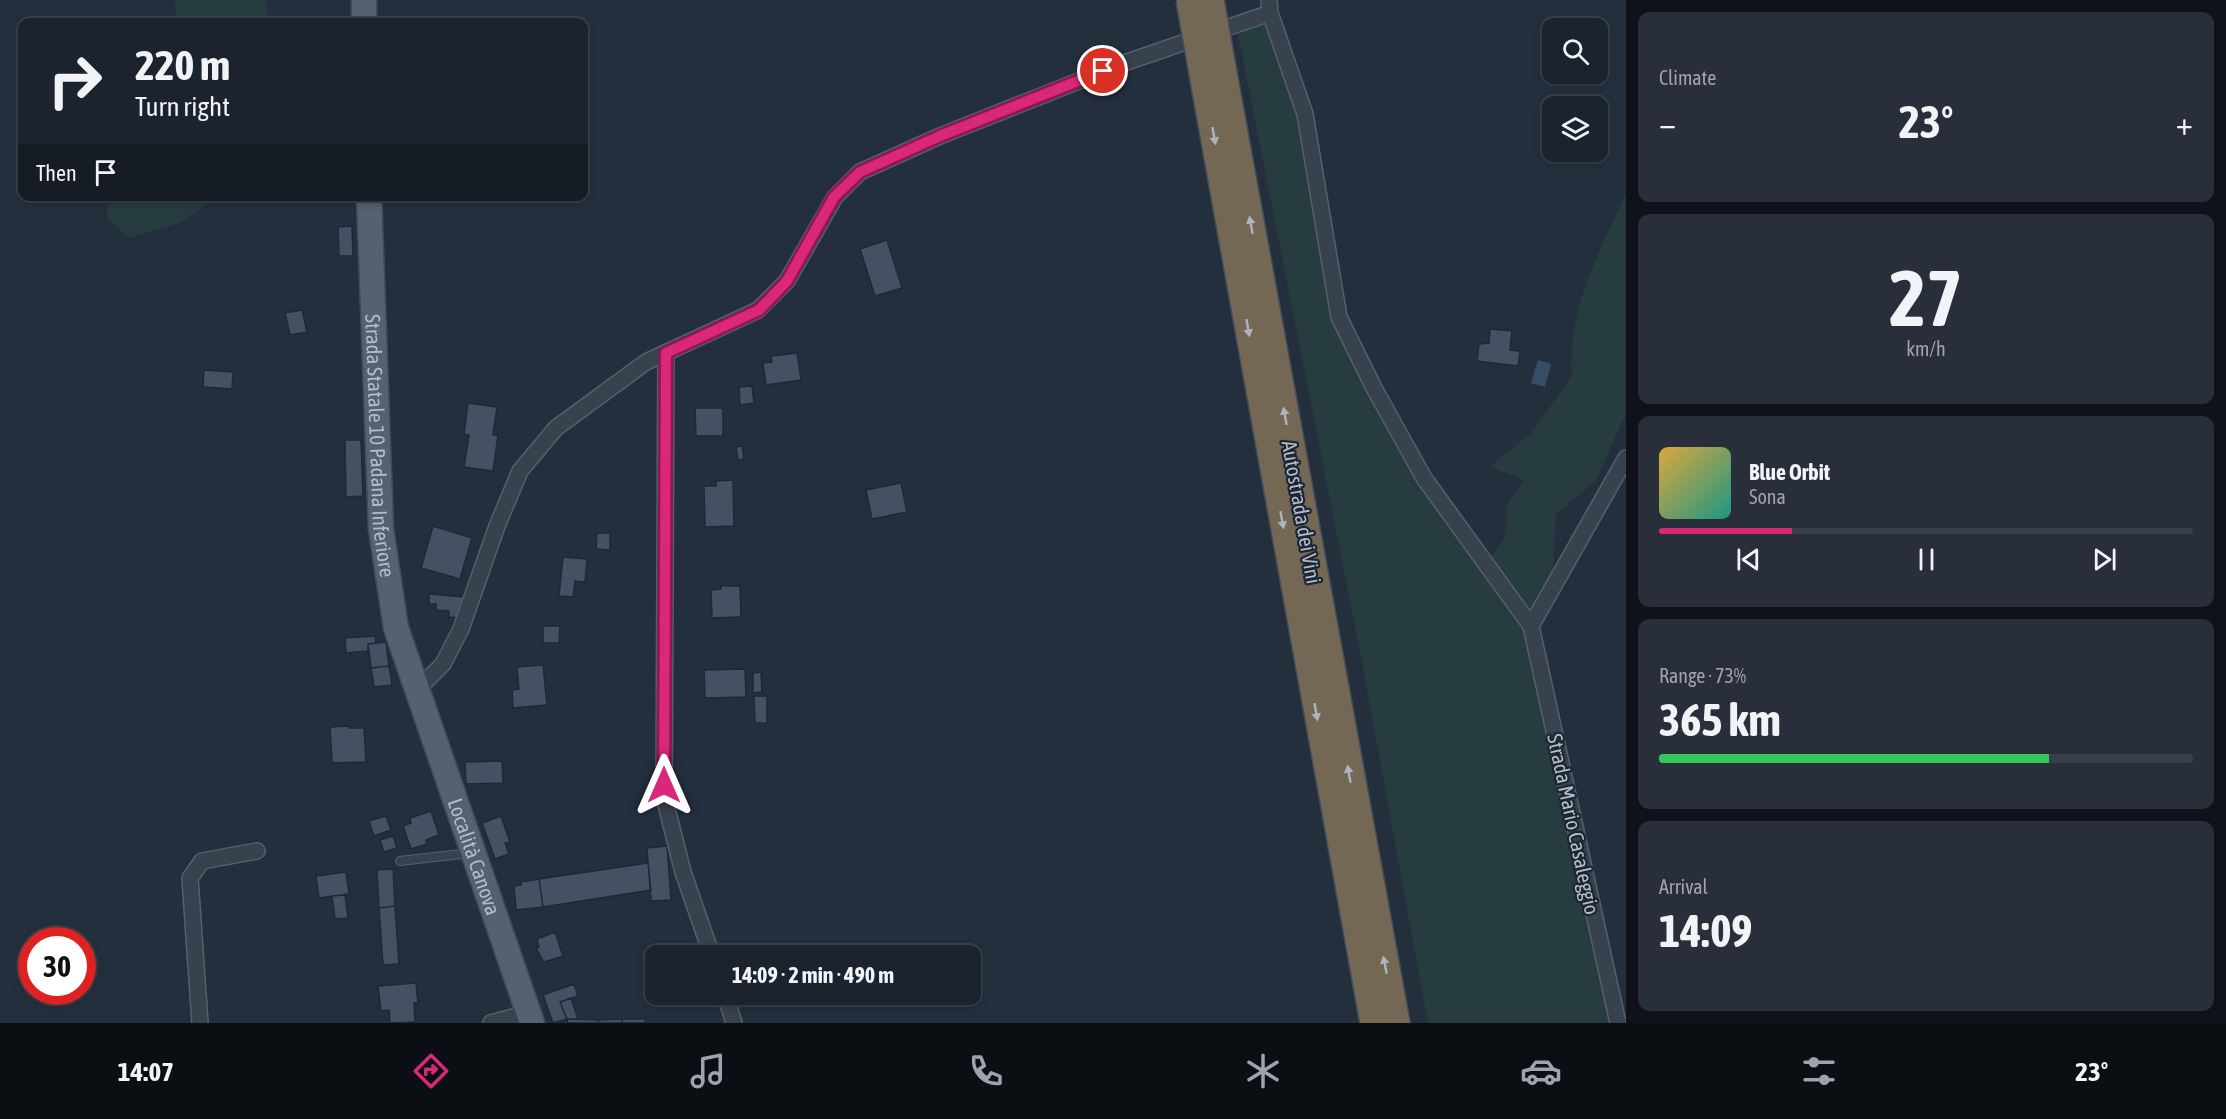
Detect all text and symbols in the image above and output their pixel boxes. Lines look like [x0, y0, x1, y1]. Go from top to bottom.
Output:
map controls [1542, 18, 1608, 162]
button: search [1542, 18, 1608, 84]
text: 220 m [135, 41, 230, 89]
icon: right [36, 42, 114, 120]
pin [1077, 45, 1128, 96]
icon: arrive [1086, 54, 1119, 87]
text: Climate [1659, 66, 1716, 89]
text: Turn right [135, 91, 230, 122]
button: layers [1542, 96, 1608, 162]
text: 23° [1899, 96, 1953, 148]
text: − [1659, 104, 1676, 142]
text: + [2176, 104, 2193, 142]
one-way arrow [1210, 127, 1219, 146]
icon: arrive [89, 156, 122, 189]
text: Then [36, 160, 77, 186]
one-way arrow [1246, 215, 1255, 234]
text: 27 [1889, 253, 1963, 343]
street label: Strada Statale 10 Padana Inferiore [361, 314, 400, 579]
one-way arrow [1244, 319, 1253, 338]
text: km/h [1906, 337, 1946, 360]
one-way arrow [1280, 407, 1289, 426]
street label: Autostrada dei Vini [1278, 438, 1326, 586]
text: Blue Orbit [1749, 459, 1830, 485]
text: Sona [1749, 485, 1786, 508]
one-way arrow [1278, 511, 1287, 530]
icon: previous [1732, 543, 1765, 576]
icon: pause [1910, 543, 1943, 576]
icon: next [2088, 543, 2121, 576]
text: Range · 73% [1659, 664, 1746, 687]
text: 365 km [1659, 694, 1781, 746]
one-way arrow [1312, 703, 1321, 722]
street label: Strada Mario Casaleggio [1543, 731, 1605, 917]
position arrow [632, 753, 696, 817]
one-way arrow [1345, 764, 1354, 783]
street label: Località Canova [443, 795, 506, 918]
text: Arrival [1659, 875, 1708, 898]
text: 14:09 [1659, 905, 1753, 957]
speed limit sign: 30 [18, 927, 96, 1005]
one-way arrow [1380, 956, 1389, 975]
text: 14:09 · 2 min · 490 m [732, 962, 894, 988]
icon: directions [410, 1050, 452, 1092]
icon: music [687, 1050, 729, 1092]
icon: phone [965, 1050, 1007, 1092]
icon: climate [1242, 1050, 1284, 1092]
icon: car [1520, 1050, 1562, 1092]
icon: filters [1798, 1050, 1840, 1092]
text: 14:07 [118, 1056, 174, 1087]
text: 23° [2075, 1056, 2108, 1087]

